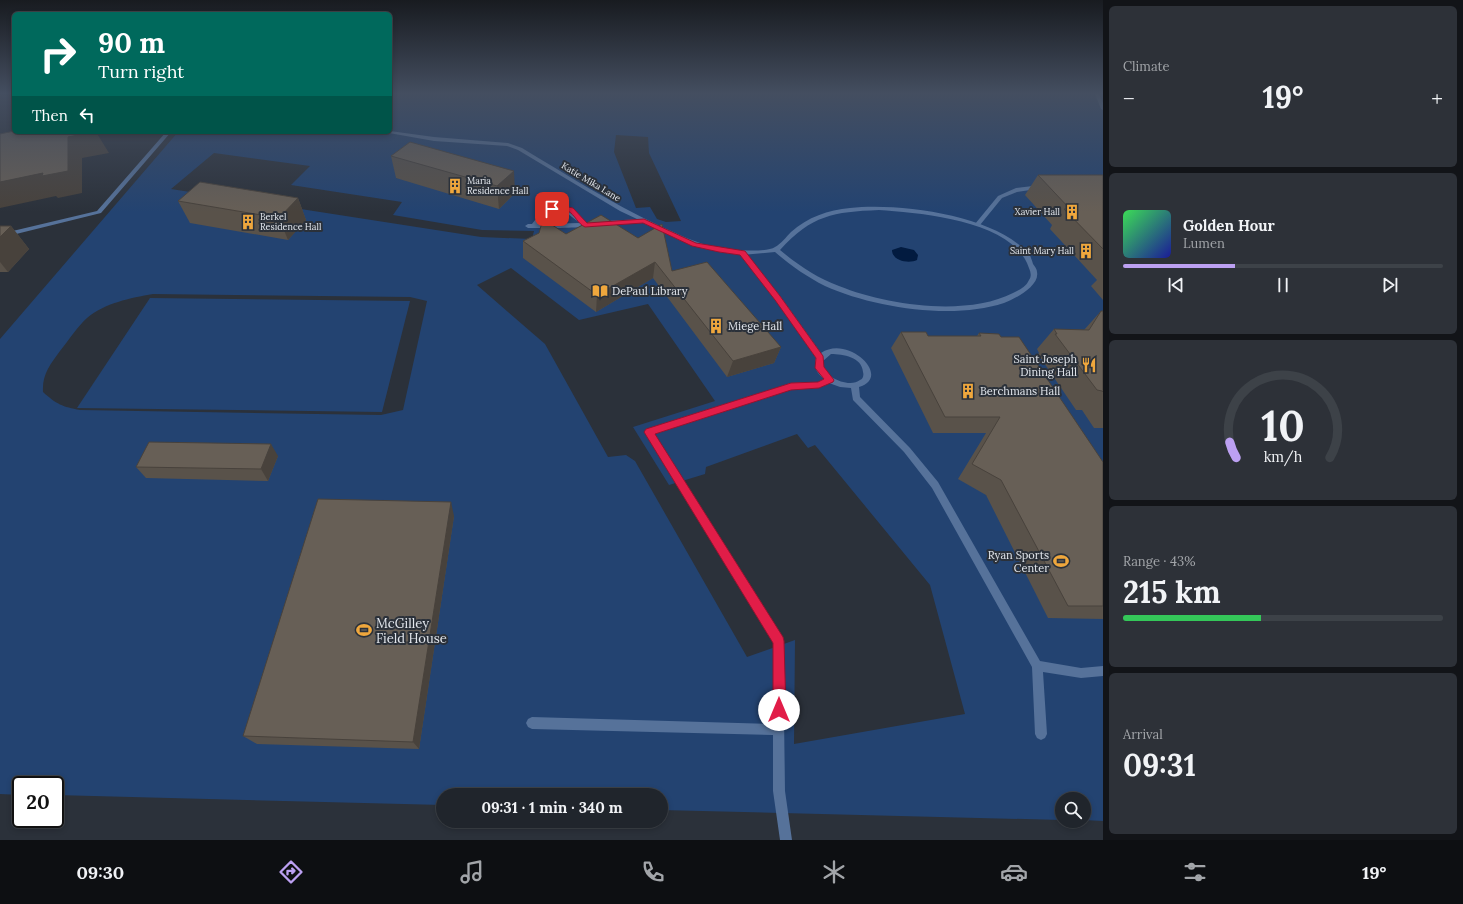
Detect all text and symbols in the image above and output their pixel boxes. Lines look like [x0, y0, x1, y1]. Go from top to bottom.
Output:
text: 90 m [98, 25, 165, 61]
icon: right [32, 28, 84, 80]
text: Climate [1123, 58, 1170, 75]
text: Turn right [98, 60, 184, 83]
text: 19° [1263, 78, 1303, 116]
text: − [1123, 84, 1135, 112]
text: + [1431, 84, 1443, 112]
icon: left [76, 104, 98, 126]
text: Then [32, 106, 68, 125]
street label: Katie Mika Lane [560, 160, 623, 204]
place label: Maria Residence Hall [467, 175, 529, 196]
building icon: Maria Residence Hall [446, 177, 464, 195]
pin [535, 192, 569, 226]
icon: arrive [541, 198, 563, 220]
building icon: Xavier Hall [1063, 203, 1081, 221]
place label: Xavier Hall [1015, 206, 1061, 217]
place label: Berkel Residence Hall [260, 211, 322, 232]
building icon: Berkel Residence Hall [239, 213, 257, 231]
text: Golden Hour [1183, 216, 1275, 235]
text: Lumen [1183, 235, 1225, 252]
building icon: Saint Mary Hall [1077, 242, 1095, 260]
place label: Saint Mary Hall [1010, 245, 1075, 256]
icon: previous [1165, 274, 1187, 296]
icon: pause [1272, 274, 1294, 296]
icon: next [1379, 274, 1401, 296]
library icon: DePaul Library [591, 282, 609, 300]
place label: DePaul Library [612, 284, 688, 298]
building icon: Miege Hall [707, 317, 725, 335]
place label: Miege Hall [728, 319, 782, 333]
place label: Saint Joseph Dining Hall [1014, 352, 1077, 379]
restaurant icon: Saint Joseph Dining Hall [1080, 356, 1098, 374]
building icon: Berchmans Hall [959, 382, 977, 400]
place label: Berchmans Hall [980, 384, 1060, 398]
text: 10 [1261, 399, 1305, 452]
text: km/h [1264, 448, 1303, 467]
place label: Ryan Sports Center [988, 548, 1049, 575]
sports icon: Ryan Sports Center [1052, 552, 1070, 570]
text: Range · 43% [1123, 553, 1196, 570]
text: 215 km [1123, 573, 1221, 611]
place label: McGilley Field House [376, 615, 447, 647]
sports icon: McGilley Field House [355, 621, 373, 639]
position arrow [758, 689, 800, 731]
text: Arrival [1123, 726, 1163, 743]
text: 09:31 [1123, 746, 1196, 784]
speed limit sign: 20 [12, 776, 64, 828]
map controls [1055, 792, 1091, 828]
button: search [1055, 792, 1091, 828]
text: 09:31 · 1 min · 340 m [481, 798, 623, 817]
icon: directions [277, 858, 305, 886]
icon: music [458, 858, 486, 886]
icon: phone [639, 858, 667, 886]
icon: climate [820, 858, 848, 886]
icon: car [1000, 858, 1028, 886]
icon: filters [1181, 858, 1209, 886]
text: 09:30 [76, 861, 124, 884]
text: 19° [1362, 861, 1387, 884]

